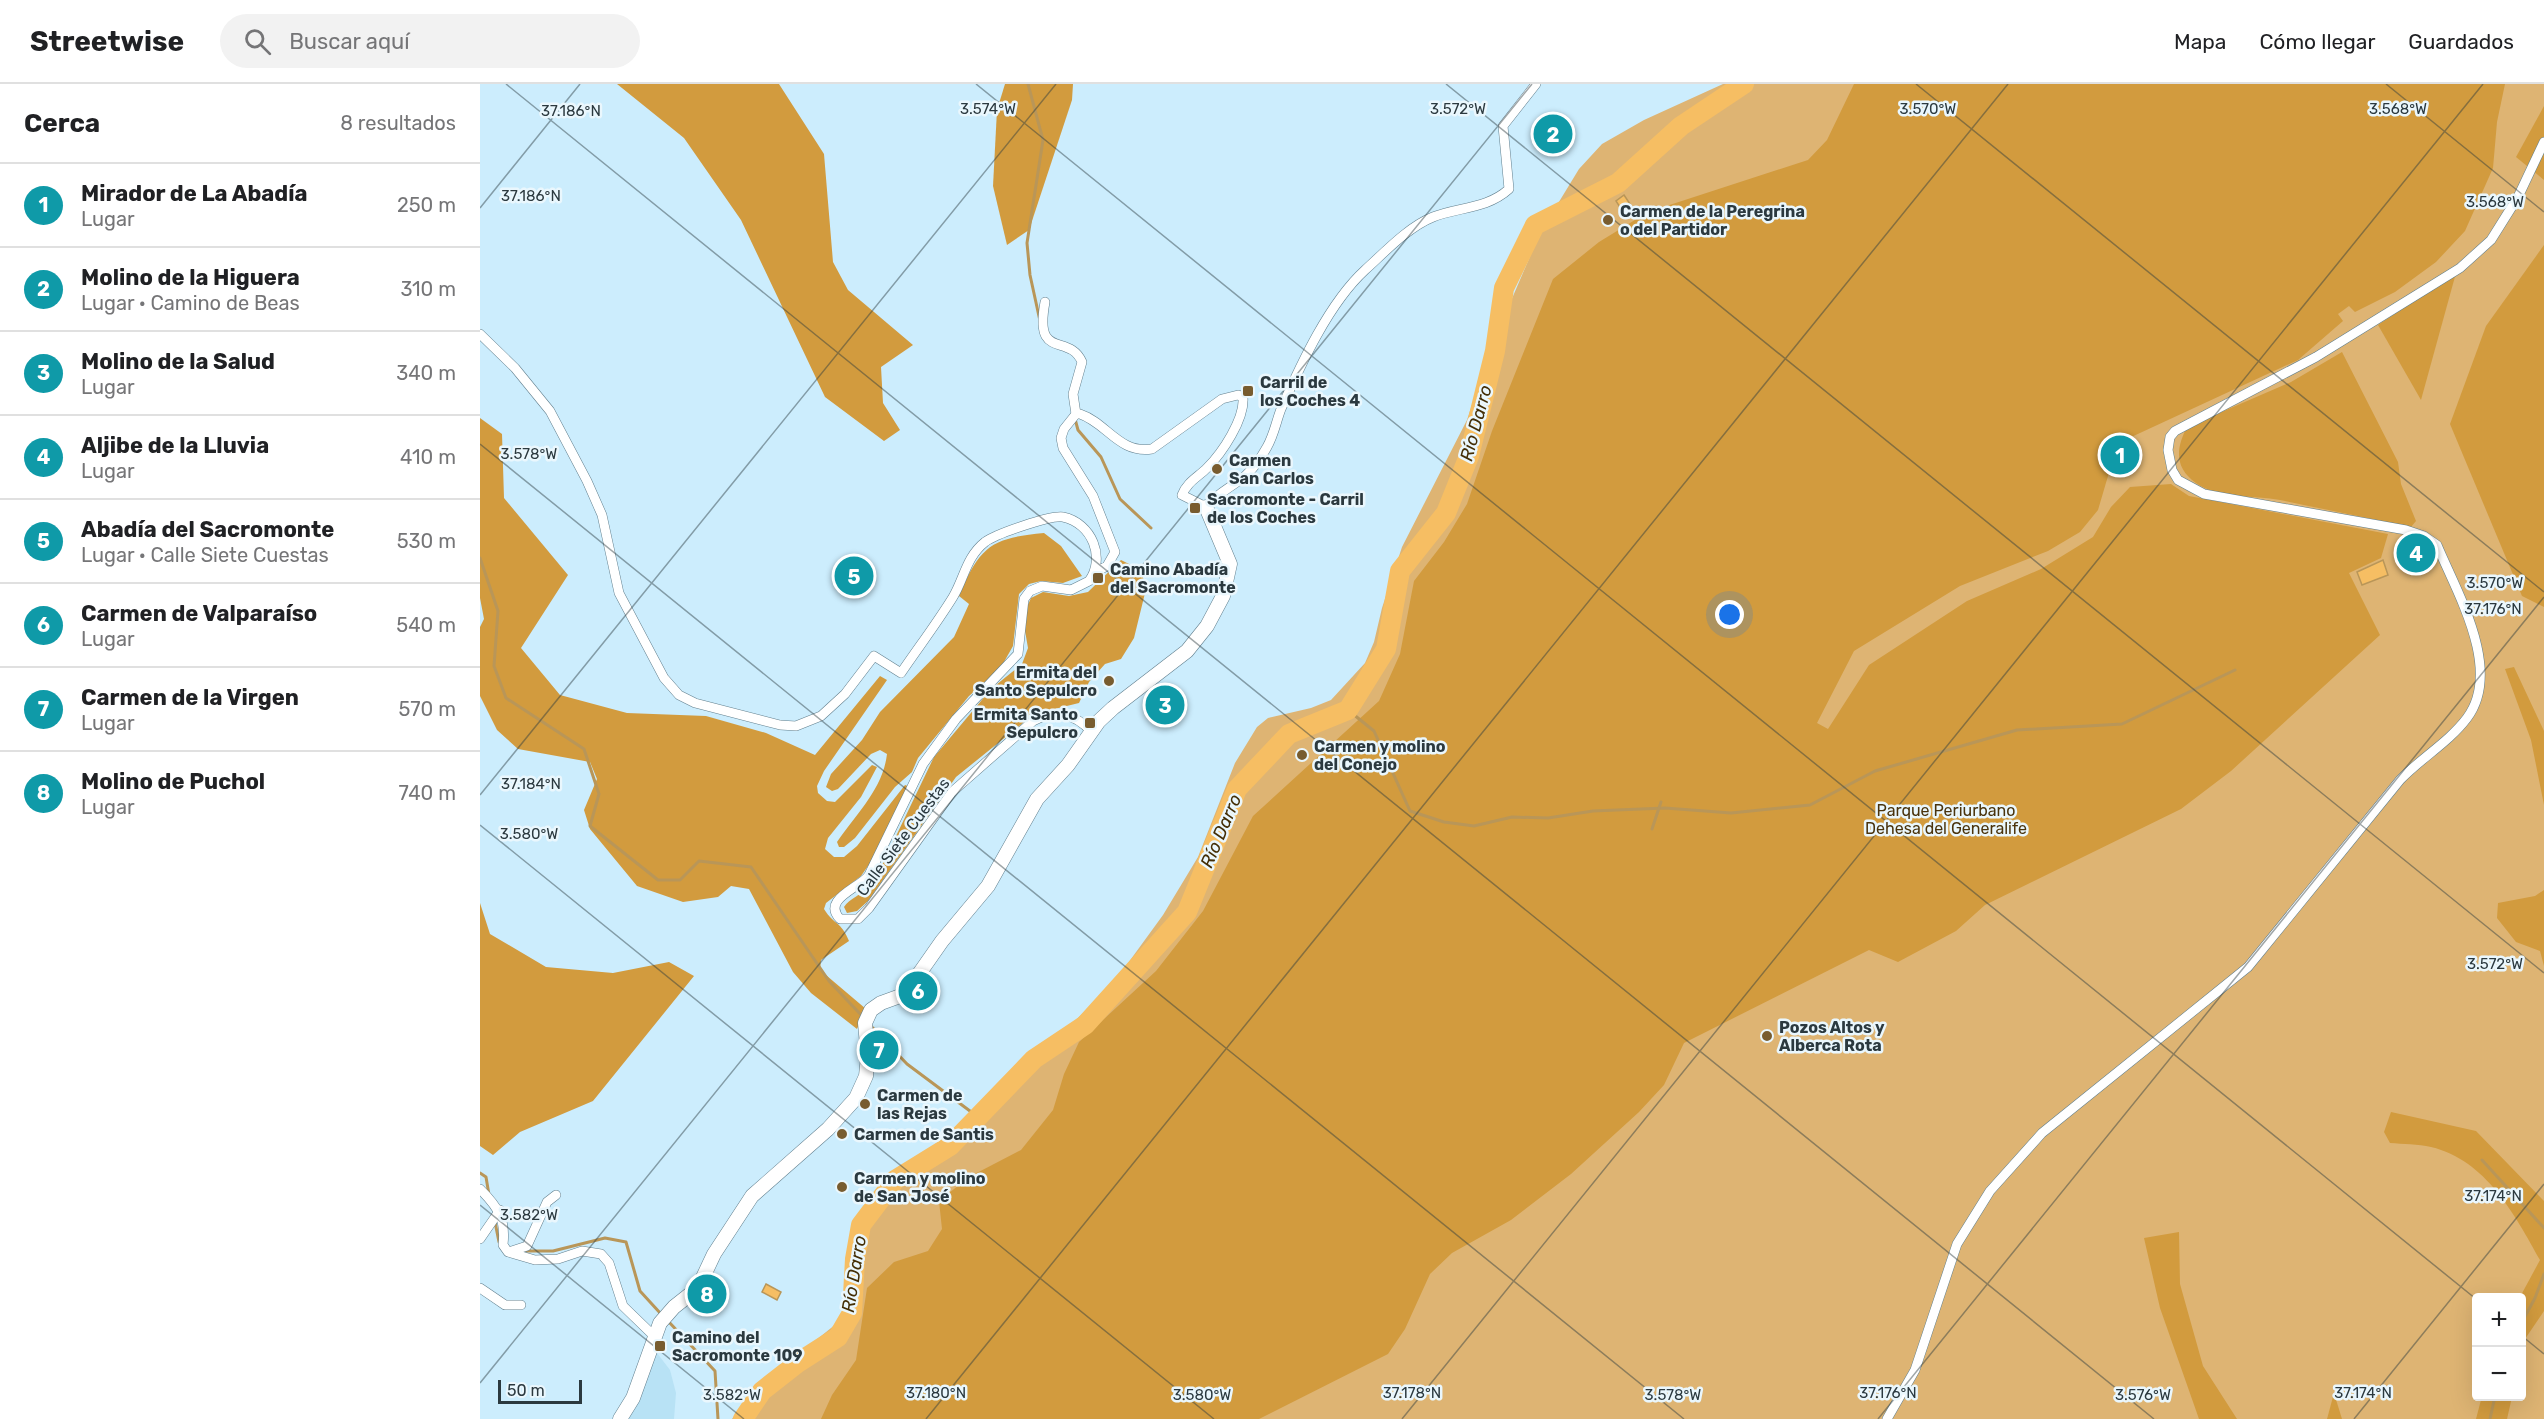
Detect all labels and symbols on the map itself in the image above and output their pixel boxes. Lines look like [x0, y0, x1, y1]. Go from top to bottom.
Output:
text: 3.574°W [960, 100, 1016, 118]
text: 3.572°W [1430, 100, 1486, 118]
text: 3.570°W [1900, 100, 1956, 118]
text: 3.568°W [2369, 100, 2427, 118]
text: 37.186°N [541, 102, 601, 120]
pin: 2 [1534, 112, 1572, 156]
text: 37.186°N [501, 187, 561, 205]
text: 3.568°W [2466, 193, 2524, 211]
place label: Carmen de la Peregrina o del Partidor [1620, 202, 1805, 239]
marker: Carmen de la Peregrina o del Partidor [1601, 213, 1615, 227]
place label: Carril de los Coches 4 [1260, 373, 1360, 410]
water label: Río Darro [1455, 383, 1497, 463]
marker: Carril de los Coches 4 [1241, 384, 1255, 398]
pin: 1 [2100, 432, 2140, 478]
text: 3.578°W [501, 445, 557, 463]
place label: Carmen San Carlos [1229, 451, 1314, 488]
marker: Carmen San Carlos [1210, 462, 1224, 476]
place label: Sacromonte - Carril de los Coches [1207, 490, 1364, 527]
marker: Sacromonte - Carril de los Coches [1188, 501, 1202, 515]
pin: 4 [2396, 530, 2436, 576]
pin: 5 [834, 554, 874, 598]
place label: Camino Abadía del Sacromonte [1110, 560, 1236, 597]
marker: Camino Abadía del Sacromonte [1091, 571, 1105, 585]
text: 3.570°W [2467, 574, 2523, 592]
your location [1715, 600, 1744, 629]
text: 37.176°N [2464, 600, 2522, 618]
place label: Ermita del Santo Sepulcro [975, 663, 1097, 700]
marker: Ermita del Santo Sepulcro [1102, 674, 1116, 688]
pin: 3 [1146, 682, 1184, 728]
place label: Ermita Santo Sepulcro [973, 705, 1078, 742]
marker: Ermita Santo Sepulcro [1083, 716, 1097, 730]
place label: Carmen y molino del Conejo [1314, 737, 1446, 774]
marker: Carmen y molino del Conejo [1295, 748, 1309, 762]
street label: Calle Siete Cuestas [852, 774, 954, 900]
text: 37.184°N [501, 775, 561, 793]
water label: Río Darro [1196, 791, 1246, 871]
park label: Parque Periurbano Dehesa del Generalife [1865, 801, 2027, 838]
text: 3.580°W [500, 825, 558, 843]
text: 3.572°W [2467, 955, 2523, 973]
pin: 6 [898, 968, 938, 1014]
place label: Pozos Altos y Alberca Rota [1779, 1018, 1885, 1055]
pin: 7 [860, 1028, 898, 1072]
marker: Pozos Altos y Alberca Rota [1760, 1029, 1774, 1043]
place label: Carmen de las Rejas [877, 1086, 962, 1123]
marker: Carmen de las Rejas [858, 1097, 872, 1111]
place label: Carmen de Santis [854, 1125, 994, 1144]
marker: Carmen de Santis [835, 1127, 849, 1141]
place label: Carmen y molino de San José [854, 1169, 986, 1206]
marker: Carmen y molino de San José [835, 1180, 849, 1194]
text: 37.174°N [2464, 1187, 2522, 1205]
text: 3.582°W [500, 1206, 558, 1224]
water label: Río Darro [837, 1234, 871, 1314]
pin: 8 [688, 1272, 726, 1316]
place label: Camino del Sacromonte 109 [672, 1328, 803, 1365]
marker: Camino del Sacromonte 109 [653, 1339, 667, 1353]
scale bar [498, 1377, 582, 1404]
text: 37.180°N [906, 1384, 966, 1402]
text: 37.178°N [1383, 1384, 1441, 1402]
text: 37.176°N [1859, 1384, 1917, 1402]
text: 37.174°N [2334, 1384, 2392, 1402]
text: 3.582°W [703, 1386, 761, 1404]
text: 3.580°W [1173, 1386, 1231, 1404]
text: 3.578°W [1645, 1386, 1701, 1404]
text: 3.576°W [2115, 1386, 2171, 1404]

